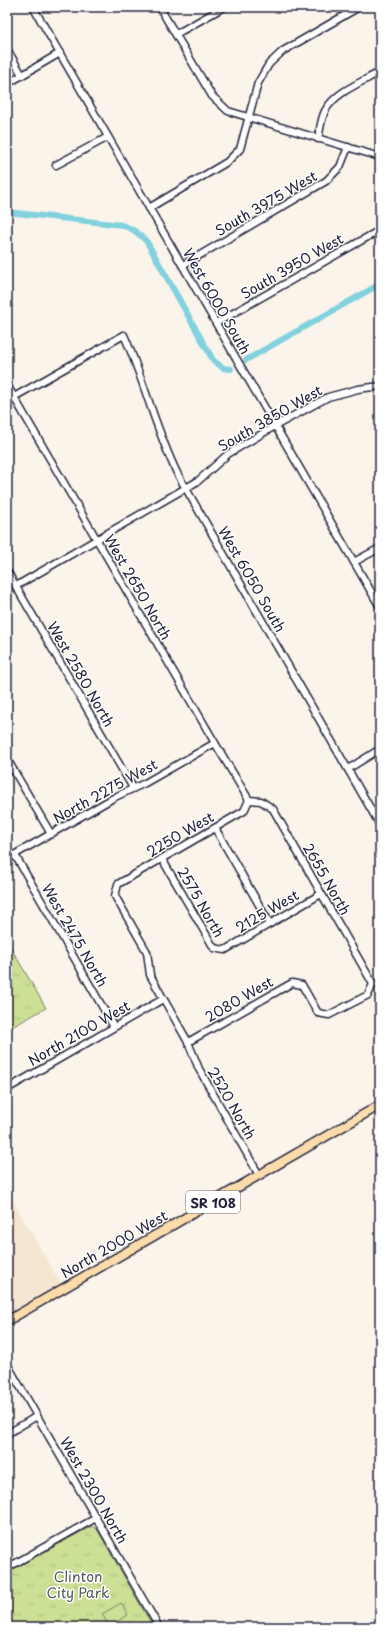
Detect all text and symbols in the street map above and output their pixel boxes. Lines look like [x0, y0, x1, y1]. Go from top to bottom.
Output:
street label: South 3975 West [211, 165, 321, 241]
street label: South 3950 West [237, 228, 348, 304]
street label: West 6000 South [178, 244, 256, 358]
street label: South 3850 West [214, 379, 326, 456]
street label: West 6050 South [213, 522, 291, 636]
street label: West 2650 North [99, 530, 177, 644]
street label: West 2580 North [42, 617, 120, 731]
street label: North 2275 West [49, 753, 161, 828]
street label: 2250 West [142, 806, 218, 862]
street label: 2655 North [298, 839, 356, 919]
street label: 2575 North [172, 863, 230, 941]
street label: West 2475 North [37, 879, 113, 991]
street label: 2125 West [231, 884, 303, 938]
street label: 2080 West [201, 971, 277, 1027]
street label: North 2100 West [24, 995, 134, 1071]
street label: 2520 North [203, 1063, 261, 1143]
road number: SR 108 [186, 1191, 240, 1213]
street label: North 2000 West [57, 1205, 172, 1283]
street label: West 2300 North [55, 1433, 133, 1547]
park label: Clinton City Park [46, 1566, 110, 1603]

